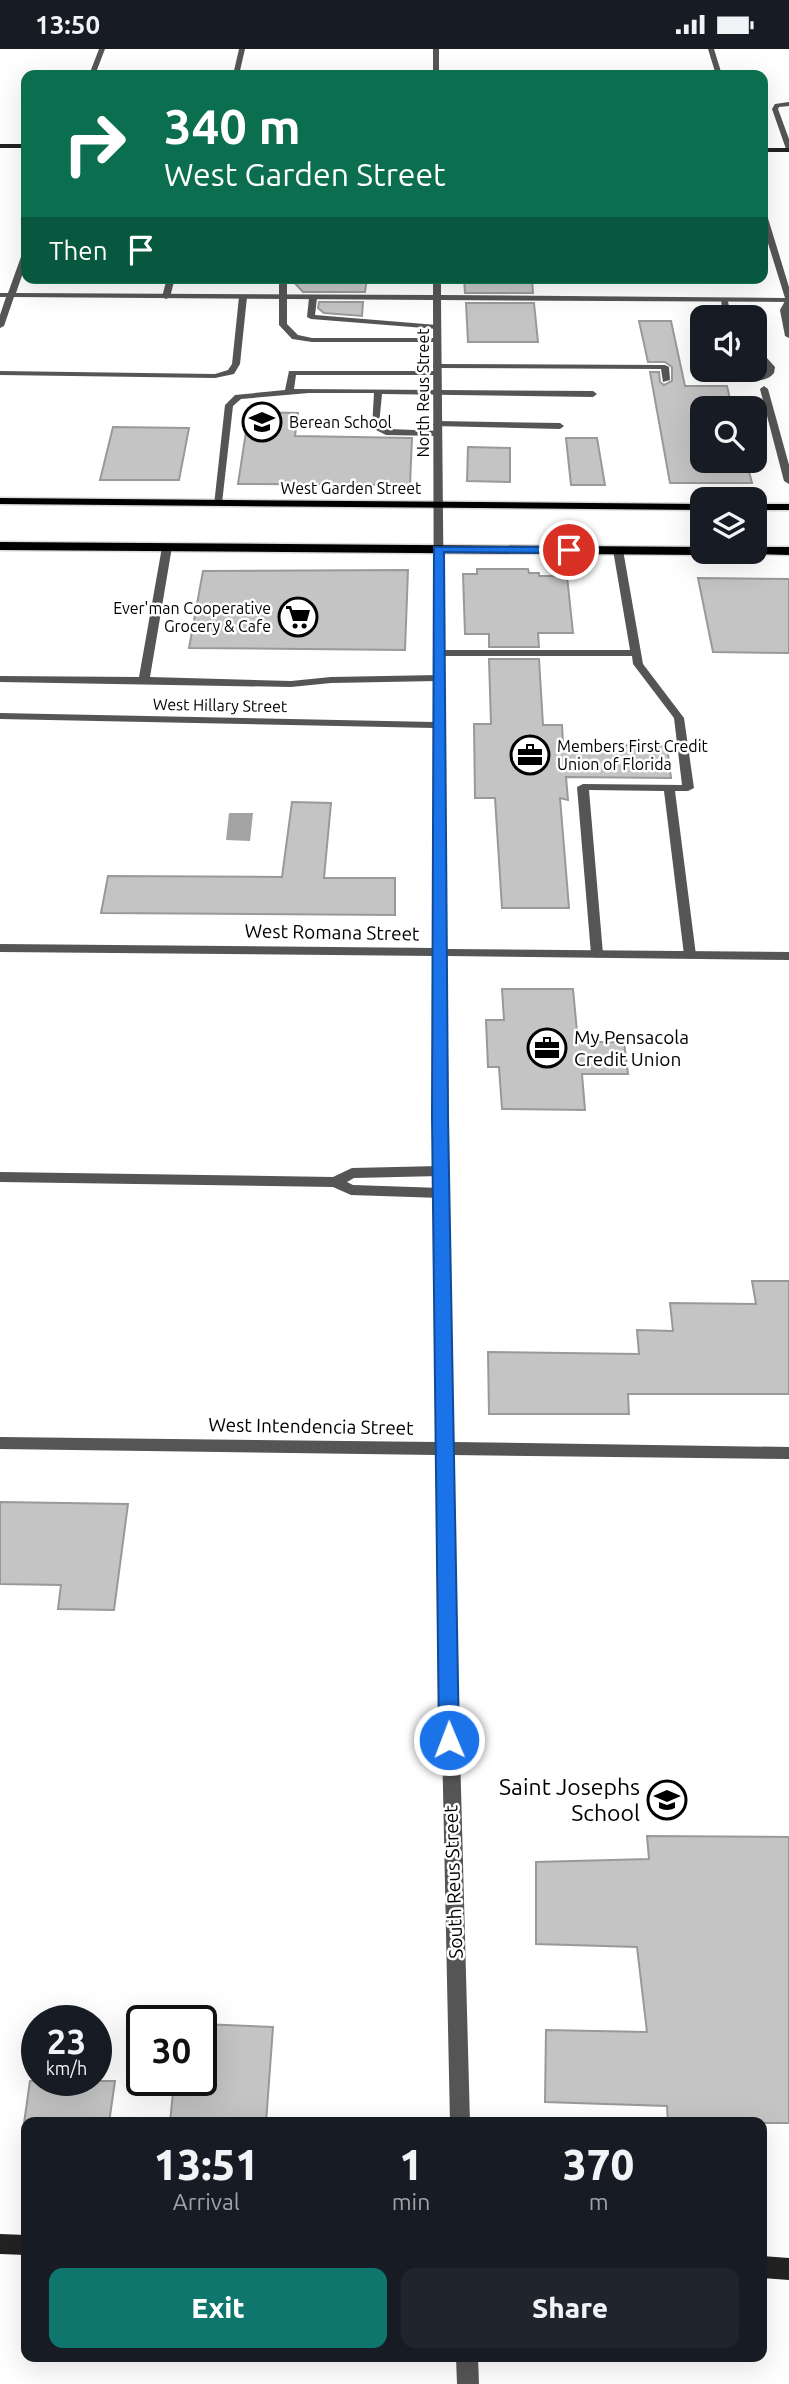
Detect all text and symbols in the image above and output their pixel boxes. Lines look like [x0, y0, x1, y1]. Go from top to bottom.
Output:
text: 13:50 [35, 10, 100, 39]
icon: right [49, 98, 140, 189]
text: 340 m [164, 98, 301, 153]
text: West Garden Street [164, 156, 446, 192]
icon: arrive [122, 231, 160, 269]
text: Then [49, 236, 108, 265]
map controls [690, 305, 767, 564]
button: sound [690, 305, 767, 382]
street label: North Reus Street [414, 328, 432, 458]
button: search [690, 396, 767, 473]
school or university icon: Berean School [241, 401, 283, 443]
place label: Berean School [289, 413, 392, 431]
street label: West Garden Street [281, 479, 422, 497]
button: layers [690, 487, 767, 564]
pin [539, 520, 599, 580]
icon: arrive [550, 531, 588, 569]
supermarket icon: Ever'man Cooperative Grocery & Cafe [277, 596, 319, 638]
place label: Ever'man Cooperative Grocery & Cafe [113, 599, 271, 635]
street label: West Hillary Street [153, 695, 288, 715]
office icon: Members First Credit Union of Florida [509, 734, 551, 776]
place label: Members First Credit Union of Florida [557, 737, 709, 773]
street label: West Romana Street [244, 919, 420, 945]
place label: My Pensacola Credit Union [574, 1026, 689, 1070]
office icon: My Pensacola Credit Union [526, 1027, 568, 1069]
street label: West Intendencia Street [208, 1413, 414, 1439]
position arrow [412, 1703, 486, 1777]
place label: Saint Josephs School [499, 1774, 640, 1825]
school or university icon: Saint Josephs School [646, 1779, 688, 1821]
street label: South Reus Street [439, 1804, 467, 1959]
speed limit sign: 30 [126, 2005, 217, 2096]
text: 23 [47, 2021, 86, 2061]
text: km/h [46, 2058, 87, 2078]
text: 13:51 [154, 2141, 259, 2188]
text: 1 [399, 2141, 423, 2188]
text: 370 [563, 2141, 634, 2188]
text: Arrival [173, 2189, 240, 2214]
text: min [392, 2189, 430, 2214]
text: m [589, 2189, 609, 2214]
button: Exit [49, 2268, 387, 2348]
button: Share [401, 2268, 739, 2348]

